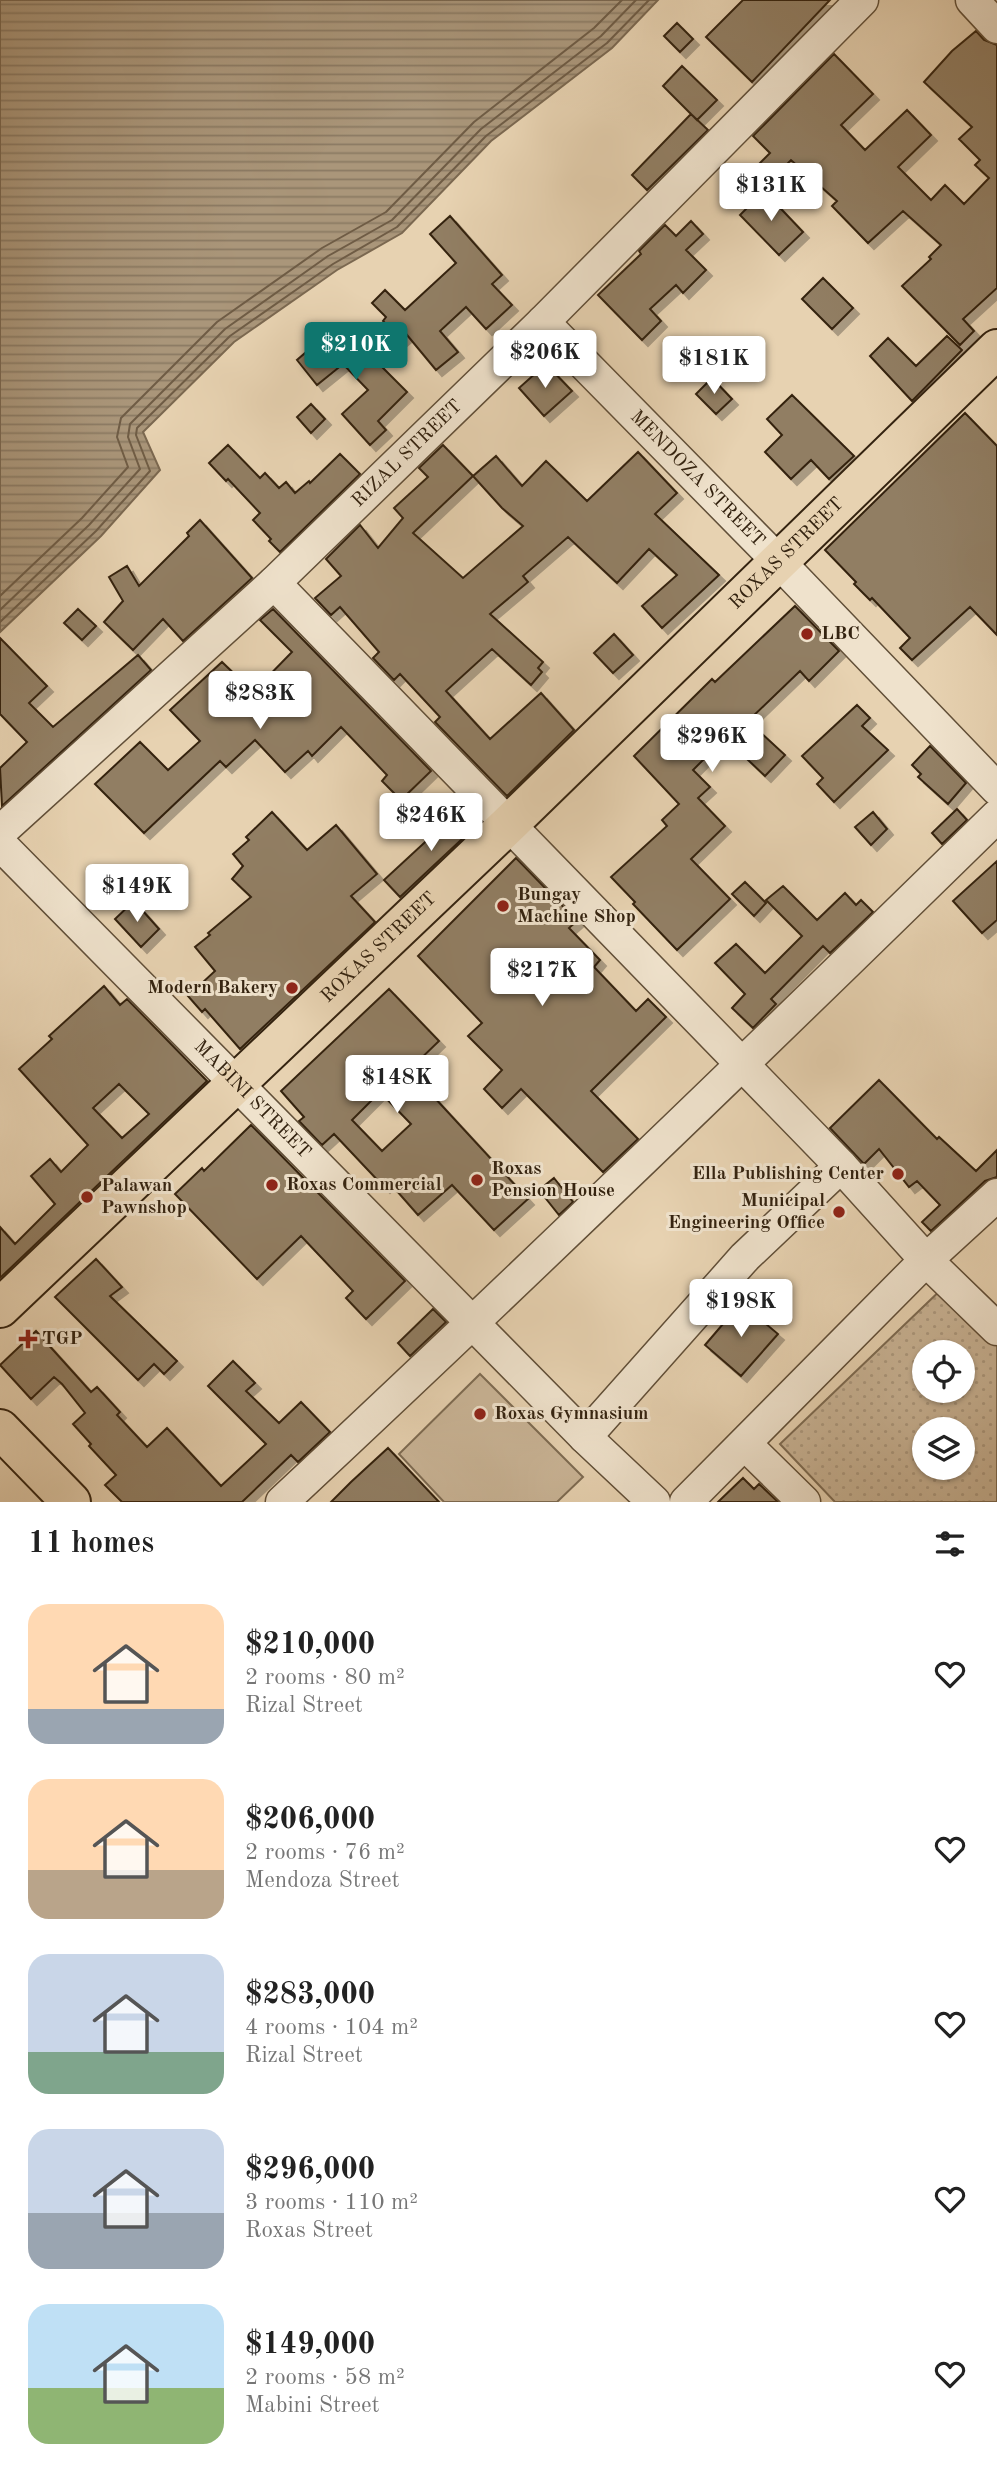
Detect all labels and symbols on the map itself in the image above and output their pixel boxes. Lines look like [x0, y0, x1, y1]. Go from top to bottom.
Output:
pin: $131K [722, 164, 820, 223]
pin: $210K [307, 322, 405, 382]
pin: $206K [496, 330, 594, 390]
pin: $181K [665, 336, 763, 396]
street label: RIZAL STREET [349, 396, 466, 511]
street label: MENDOZA STREET [626, 407, 768, 551]
street label: ROXAS STREET [726, 494, 847, 613]
place label: LBC [821, 625, 860, 644]
marker: LBC [799, 626, 815, 642]
pin: $283K [211, 672, 309, 731]
pin: $296K [663, 714, 761, 774]
pin: $246K [382, 794, 480, 853]
pin: $149K [88, 864, 186, 924]
place label: Bungay Machine Shop [517, 886, 636, 927]
street label: ROXAS STREET [318, 889, 440, 1007]
marker: Bungay Machine Shop [495, 898, 511, 914]
pin: $217K [493, 948, 591, 1008]
place label: Modern Bakery [147, 979, 278, 998]
marker: Modern Bakery [284, 980, 300, 996]
street label: MABINI STREET [190, 1037, 314, 1162]
pin: $148K [348, 1056, 446, 1115]
place label: Roxas Pension House [491, 1160, 615, 1201]
place label: Ella Publishing Center [692, 1165, 884, 1184]
marker: Ella Publishing Center [890, 1166, 906, 1182]
marker: Roxas Pension House [469, 1172, 485, 1188]
place label: Roxas Commercial [286, 1176, 442, 1195]
place label: Palawan Pawnshop [101, 1177, 187, 1218]
marker: Roxas Commercial [264, 1177, 280, 1193]
marker: Palawan Pawnshop [79, 1189, 95, 1205]
place label: Municipal Engineering Office [668, 1192, 825, 1233]
marker: Municipal Engineering Office [831, 1204, 847, 1220]
pin: $198K [692, 1280, 790, 1339]
place label: TGP [42, 1330, 83, 1349]
marker: TGP [20, 1331, 36, 1347]
place label: Roxas Gymnasium [494, 1405, 648, 1424]
marker: Roxas Gymnasium [472, 1406, 488, 1422]

